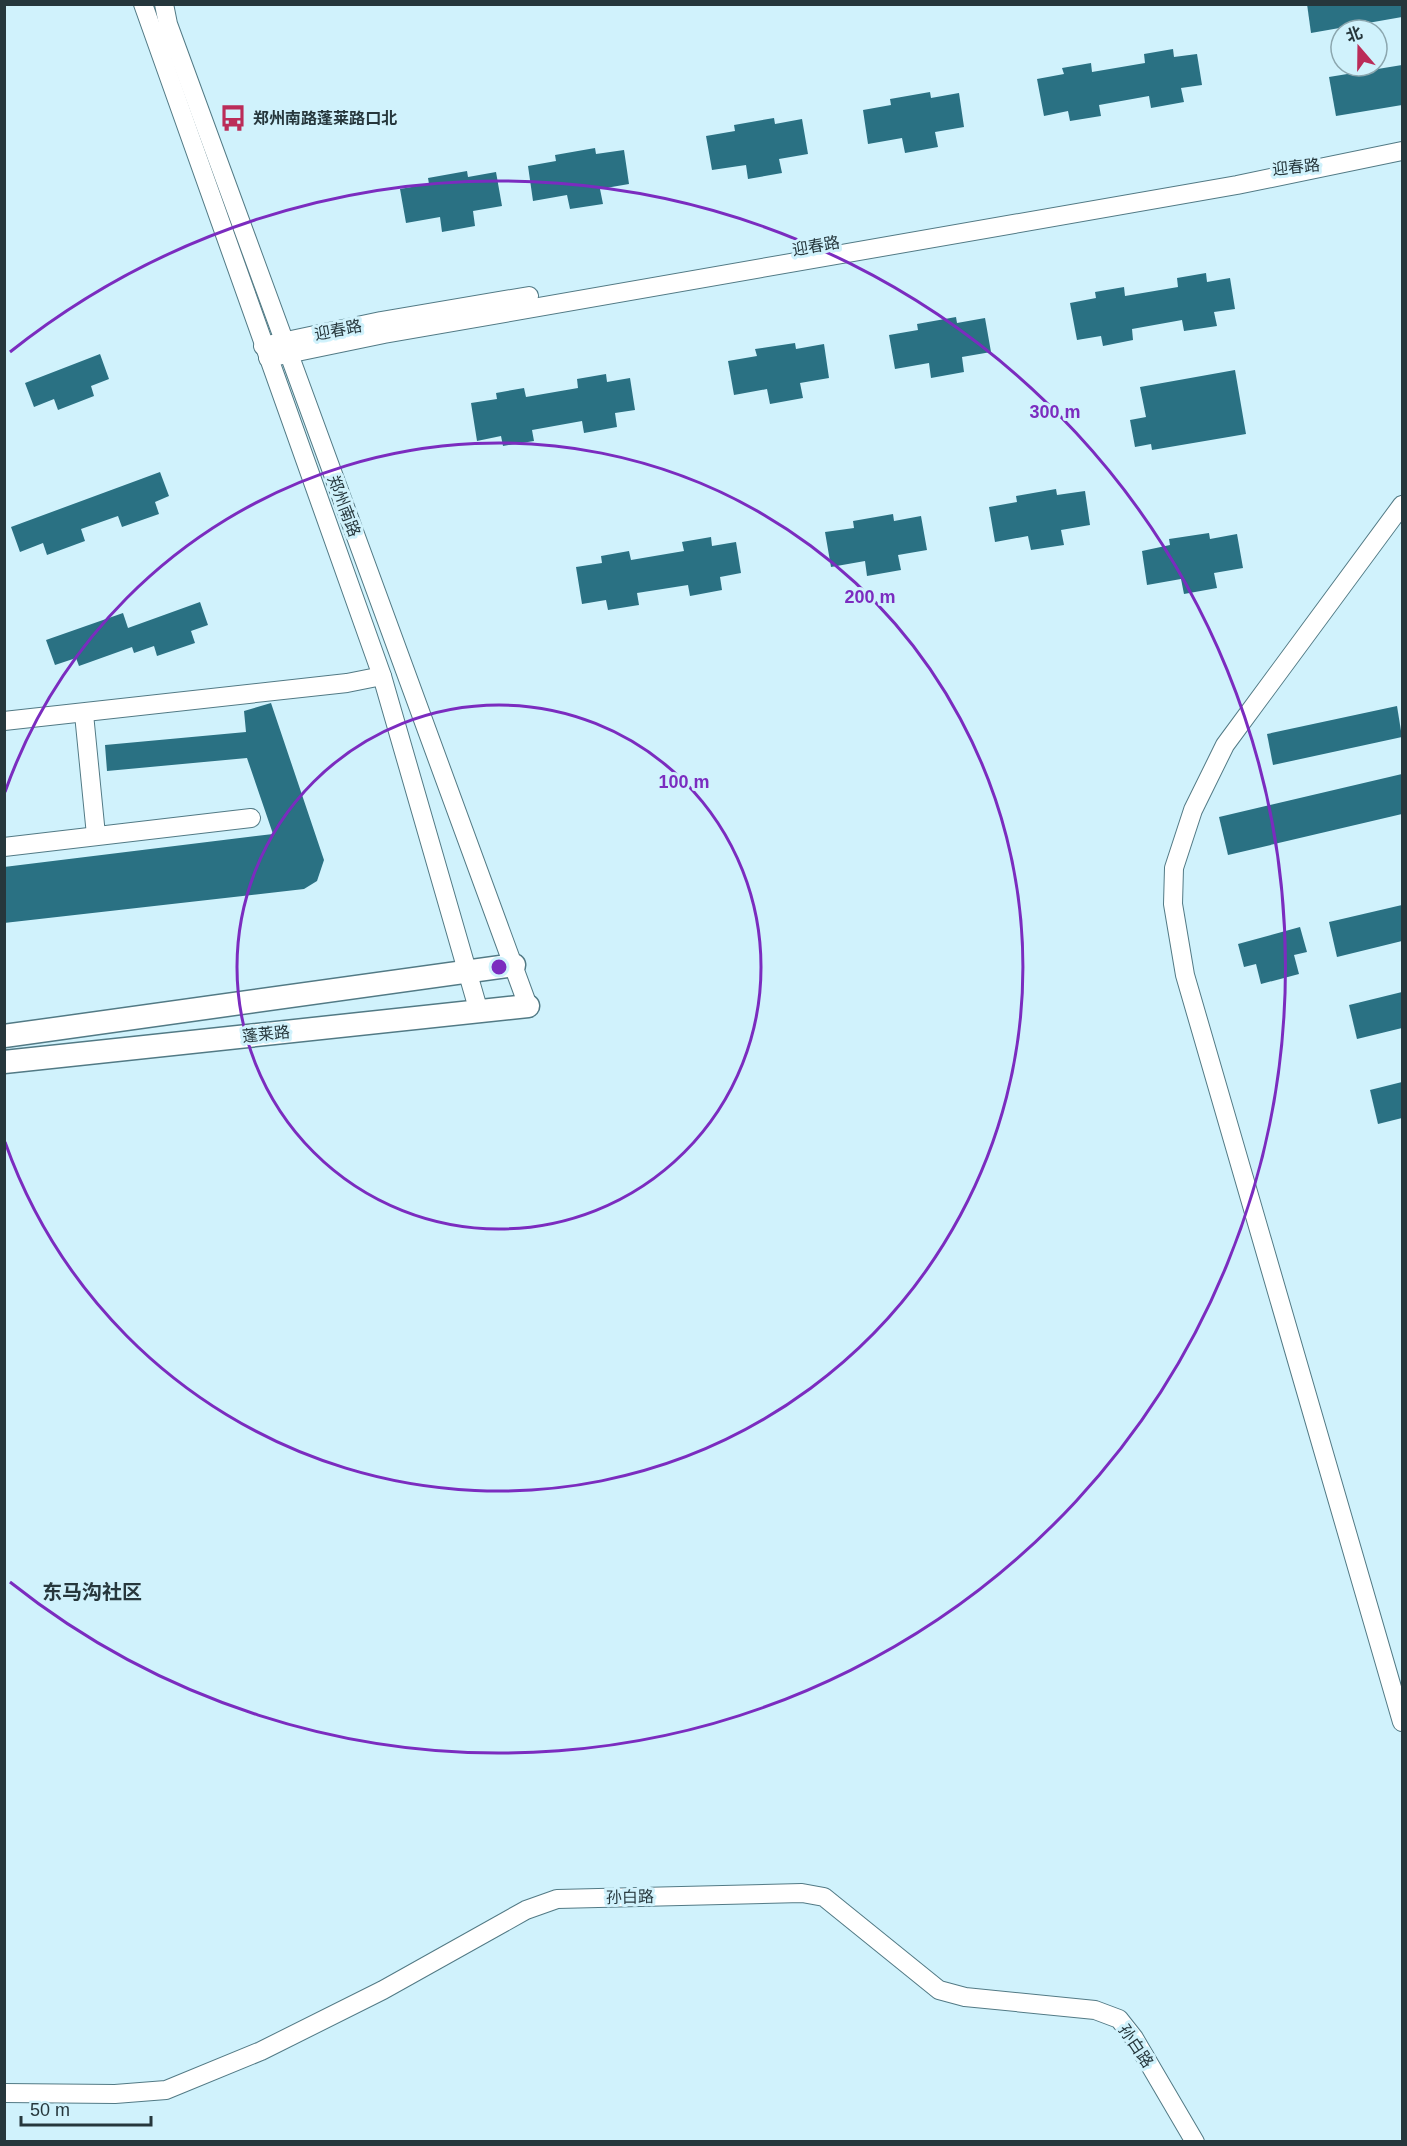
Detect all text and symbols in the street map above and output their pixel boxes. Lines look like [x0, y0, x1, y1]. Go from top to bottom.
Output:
north arrow [1329, 18, 1389, 78]
text: 北 [1344, 24, 1364, 45]
bus stop icon: 郑州南路蓬莱路口北 [218, 103, 248, 133]
place label: 郑州南路蓬莱路口北 [253, 109, 397, 127]
street label: 迎春路 [1271, 156, 1321, 178]
street label: 迎春路 [791, 233, 841, 259]
street label: 迎春路 [313, 317, 363, 343]
text: 300 m [1029, 402, 1081, 422]
street label: 郑州南路 [325, 473, 363, 539]
text: 200 m [844, 587, 896, 607]
text: 100 m [658, 772, 710, 792]
centre of rings [489, 957, 509, 977]
street label: 蓬莱路 [241, 1023, 291, 1045]
district label: 东马沟社区 [42, 1581, 142, 1603]
street label: 孙白路 [606, 1888, 654, 1906]
street label: 孙白路 [1116, 2021, 1156, 2071]
scale bar [21, 2089, 152, 2127]
text: 50 m [30, 2100, 70, 2120]

